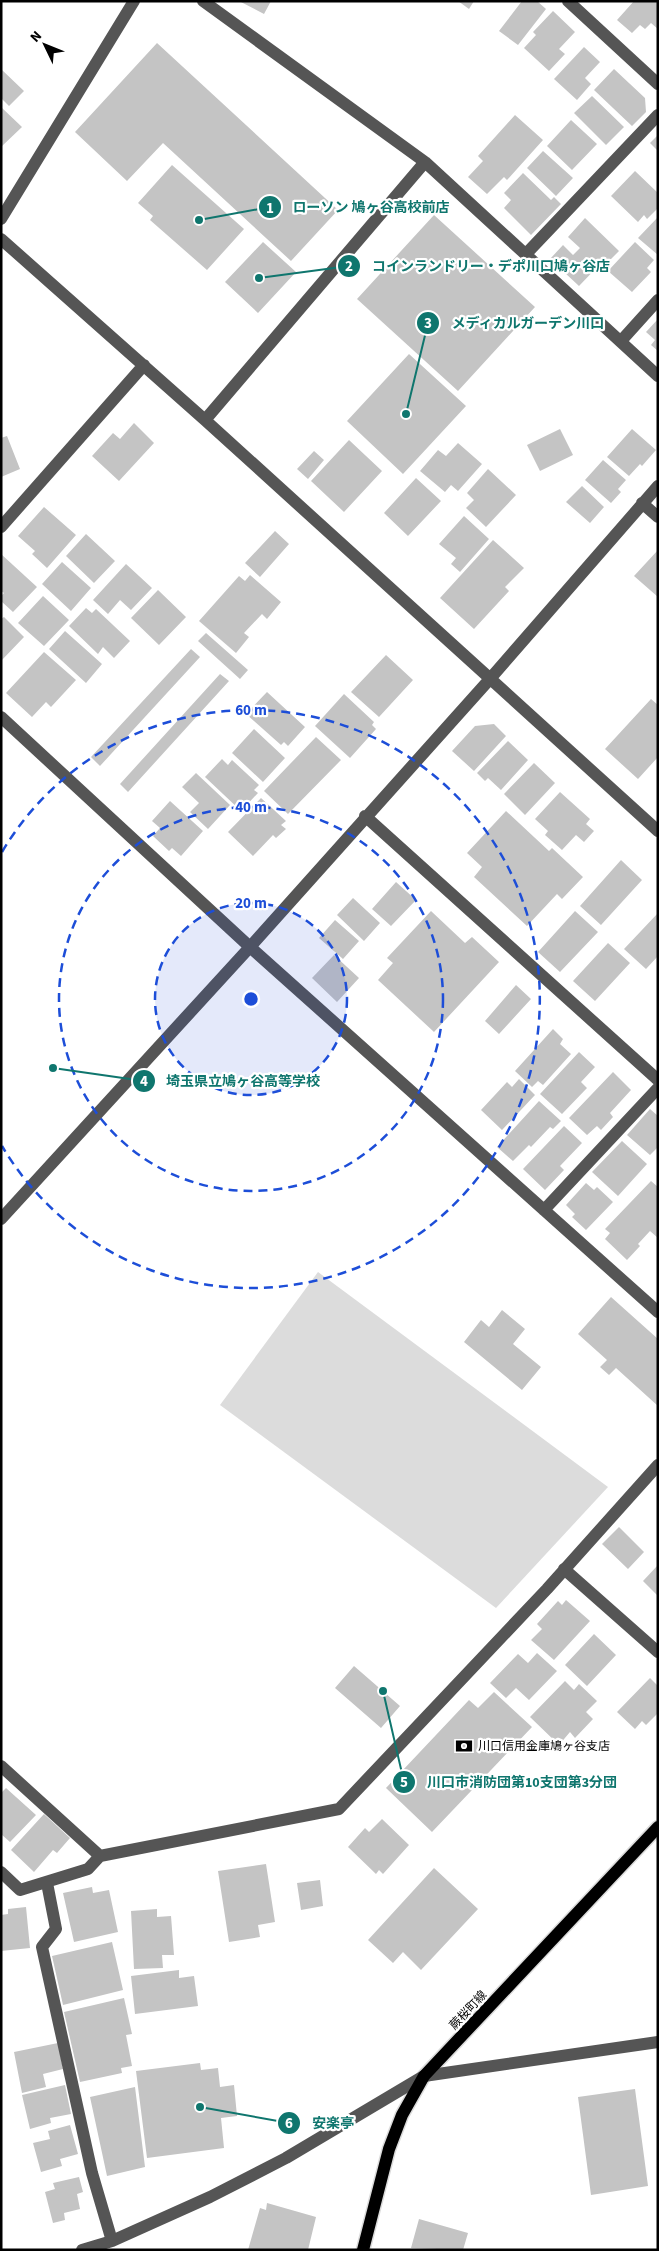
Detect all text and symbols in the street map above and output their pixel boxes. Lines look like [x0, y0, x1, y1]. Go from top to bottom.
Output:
north arrow [20, 20, 70, 70]
text: N [26, 27, 47, 47]
callout: ローソン 鳩ヶ谷高校前店 [257, 193, 459, 222]
text: 1 [266, 198, 274, 219]
text: ローソン 鳩ヶ谷高校前店 [293, 198, 449, 218]
callout: コインランドリー・デポ川口鳩ヶ谷店 [337, 251, 620, 280]
text: 2 [345, 256, 353, 277]
text: コインランドリー・デポ川口鳩ヶ谷店 [372, 257, 610, 277]
callout: メディカルガーデン川口 [416, 309, 615, 338]
text: 3 [424, 313, 432, 334]
text: メディカルガーデン川口 [452, 314, 604, 334]
text: 60 m [235, 700, 267, 721]
text: 40 m [235, 797, 267, 818]
text: 20 m [235, 893, 267, 914]
centre of rings [242, 990, 260, 1008]
callout: 埼玉県立鳩ヶ谷高等学校 [131, 1066, 330, 1095]
text: 4 [140, 1071, 148, 1092]
text: 埼玉県立鳩ヶ谷高等学校 [166, 1072, 320, 1092]
bank icon: 川口信用金庫鳩ヶ谷支店 [454, 1736, 474, 1756]
place label: 川口信用金庫鳩ヶ谷支店 [478, 1738, 610, 1755]
callout: 川口市消防団第10支団第3分団 [392, 1768, 627, 1797]
text: 5 [400, 1772, 408, 1793]
text: 川口市消防団第10支団第3分団 [427, 1773, 617, 1793]
street label: 蕨桜町線 [446, 1987, 491, 2034]
callout: 安楽亭 [277, 2108, 364, 2137]
text: 6 [285, 2113, 293, 2134]
text: 安楽亭 [312, 2114, 354, 2134]

